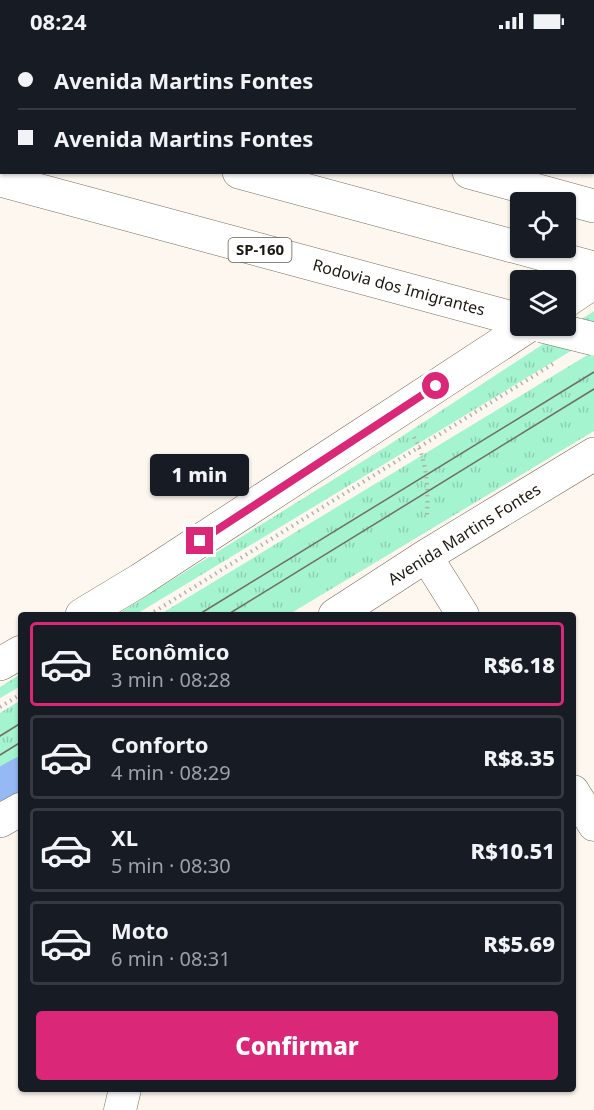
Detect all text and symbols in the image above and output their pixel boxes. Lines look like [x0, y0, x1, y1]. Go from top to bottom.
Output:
text: 08:24 [30, 6, 87, 36]
text: Avenida Martins Fontes [54, 65, 313, 95]
text: Avenida Martins Fontes [54, 123, 313, 153]
map controls [510, 192, 576, 336]
button: locate [510, 192, 576, 258]
road number: SP-160 [228, 238, 292, 262]
street label: Rodovia dos Imigrantes [310, 253, 488, 321]
button: layers [510, 270, 576, 336]
route start [422, 372, 449, 399]
callout: 1 min [150, 454, 250, 496]
text: 1 min [172, 461, 227, 488]
street label: Avenida Martins Fontes [383, 478, 545, 590]
route end [186, 527, 213, 554]
text: Econômico [111, 636, 230, 666]
icon: car [39, 637, 93, 691]
text: R$6.18 [483, 649, 555, 679]
text: 3 min · 08:28 [111, 666, 231, 693]
text: Conforto [111, 729, 209, 759]
icon: car [39, 730, 93, 784]
text: R$8.35 [483, 742, 555, 772]
text: 4 min · 08:29 [111, 759, 231, 786]
text: XL [111, 822, 138, 852]
icon: car [39, 823, 93, 877]
text: R$10.51 [471, 835, 555, 865]
text: 5 min · 08:30 [111, 852, 231, 879]
text: Moto [111, 915, 169, 945]
icon: car [39, 916, 93, 970]
text: R$5.69 [483, 928, 555, 958]
text: 6 min · 08:31 [111, 945, 231, 972]
button: Confirmar [36, 1011, 558, 1080]

